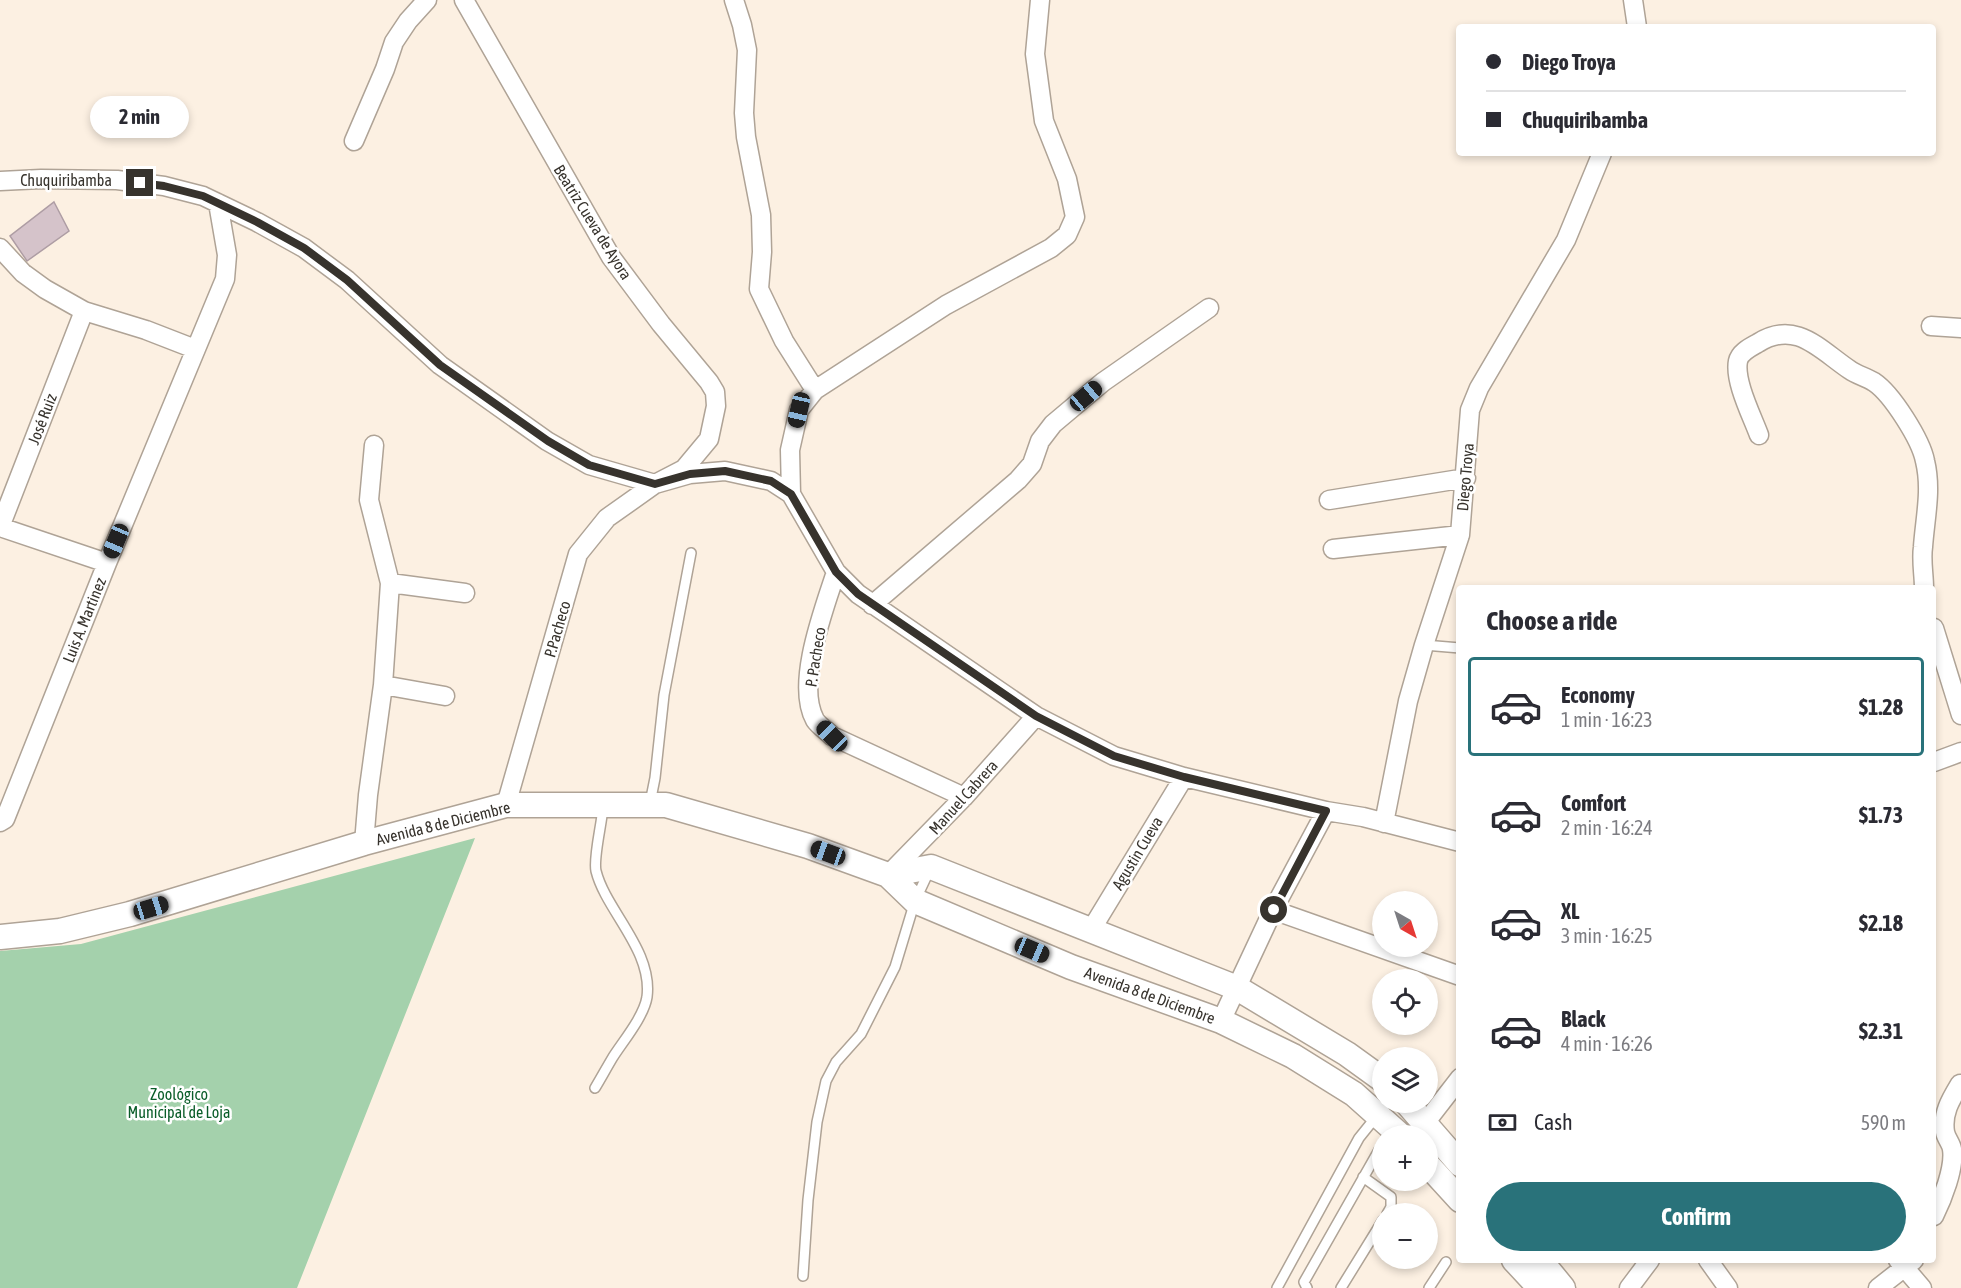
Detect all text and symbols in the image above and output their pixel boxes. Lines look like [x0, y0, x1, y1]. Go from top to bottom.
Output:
text: Diego Troya [1522, 49, 1616, 75]
callout: 2 min [90, 96, 190, 138]
text: 2 min [119, 105, 160, 128]
text: Chuquiribamba [1522, 107, 1648, 133]
street label: Beatriz Cueva de Ayora [550, 161, 636, 283]
route end [126, 169, 153, 196]
street label: Chuquiribamba [20, 171, 112, 190]
car [1066, 378, 1106, 414]
car [786, 390, 812, 430]
street label: José Ruiz [24, 391, 60, 447]
street label: Diego Troya [1453, 442, 1478, 512]
car [101, 521, 131, 561]
street label: Luis A. Martinez [59, 575, 109, 665]
street label: P.Pacheco [540, 599, 574, 659]
text: Choose a ride [1486, 605, 1618, 636]
street label: P. Pacheco [801, 626, 829, 688]
icon: car [1489, 680, 1543, 734]
text: Economy [1561, 682, 1635, 708]
text: $1.28 [1859, 694, 1903, 720]
text: 1 min · 16:23 [1561, 708, 1653, 731]
car [813, 717, 851, 755]
street label: Manuel Cabrera [925, 756, 1001, 838]
icon: car [1489, 788, 1543, 842]
text: Comfort [1561, 790, 1626, 816]
street label: Avenida 8 de Diciembre [374, 798, 512, 848]
text: $1.73 [1859, 802, 1903, 828]
street label: Agustin Cueva [1108, 813, 1167, 893]
text: 2 min · 16:24 [1561, 816, 1653, 839]
car [808, 838, 848, 868]
north arrow [1372, 891, 1438, 957]
map controls [1372, 891, 1438, 1269]
car [131, 894, 171, 922]
route start [1260, 896, 1287, 923]
icon: car [1489, 896, 1543, 950]
text: XL [1561, 898, 1579, 924]
text: $2.18 [1859, 910, 1903, 936]
text: 3 min · 16:25 [1561, 924, 1653, 947]
car [1012, 935, 1052, 965]
street label: Avenida 8 de Diciembre [1082, 963, 1218, 1027]
button: locate [1372, 969, 1438, 1035]
icon: car [1489, 1004, 1543, 1058]
text: Black [1561, 1006, 1605, 1032]
text: $2.31 [1859, 1018, 1903, 1044]
text: 4 min · 16:26 [1561, 1032, 1653, 1055]
button: layers [1372, 1047, 1438, 1113]
park label: Zoológico Municipal de Loja [128, 1085, 230, 1122]
icon: cash [1486, 1106, 1519, 1139]
text: Cash [1534, 1109, 1573, 1135]
text: 590 m [1861, 1111, 1906, 1134]
button: + [1372, 1125, 1438, 1191]
button: Confirm [1486, 1182, 1906, 1251]
button: − [1372, 1203, 1438, 1269]

